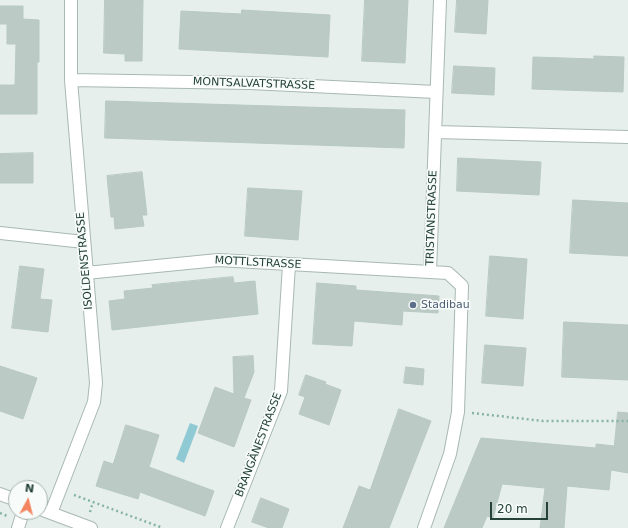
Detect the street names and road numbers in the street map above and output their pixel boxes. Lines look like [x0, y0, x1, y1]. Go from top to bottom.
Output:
street label: MONTSALVATSTRASSE [193, 75, 315, 93]
street label: TRISTANSTRASSE [424, 170, 440, 266]
street label: ISOLDENSTRASSE [74, 212, 96, 310]
street label: MOTTLSTRASSE [214, 254, 302, 272]
street label: BRANGÄNESTRASSE [233, 391, 285, 499]

